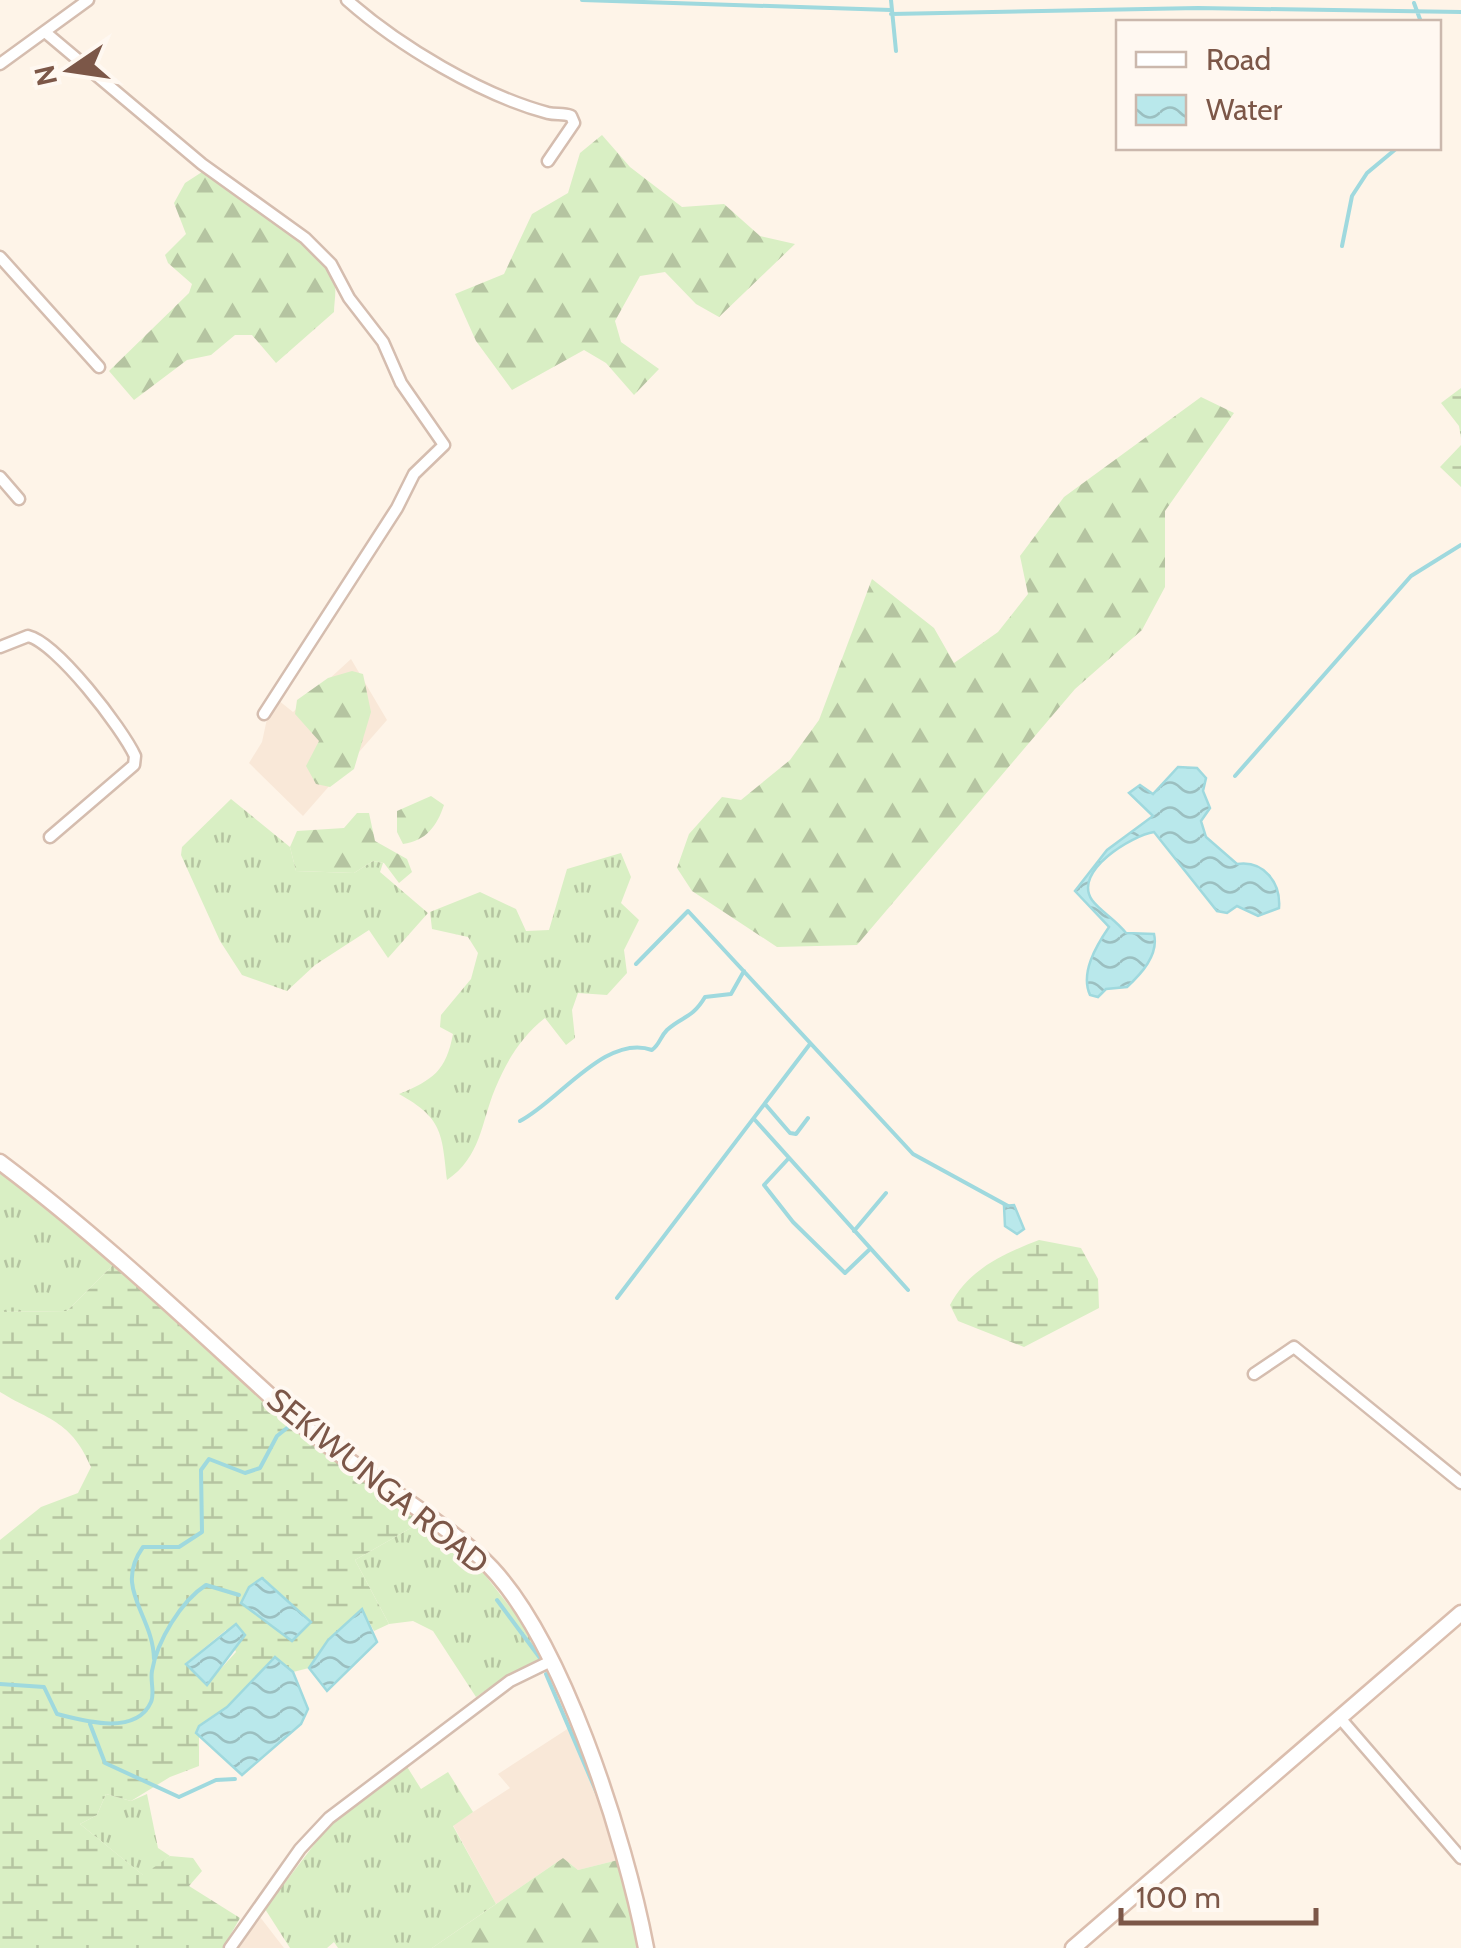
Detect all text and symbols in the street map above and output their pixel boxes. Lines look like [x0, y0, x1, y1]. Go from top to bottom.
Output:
north arrow [20, 20, 120, 120]
legend [1116, 20, 1441, 150]
text: Road [1206, 41, 1271, 78]
text: N [27, 62, 64, 89]
text: Water [1206, 91, 1283, 128]
street label: SEKIWUNGA ROAD [260, 1379, 497, 1582]
scale bar [1121, 1863, 1316, 1925]
text: 100 m [1136, 1879, 1221, 1916]

